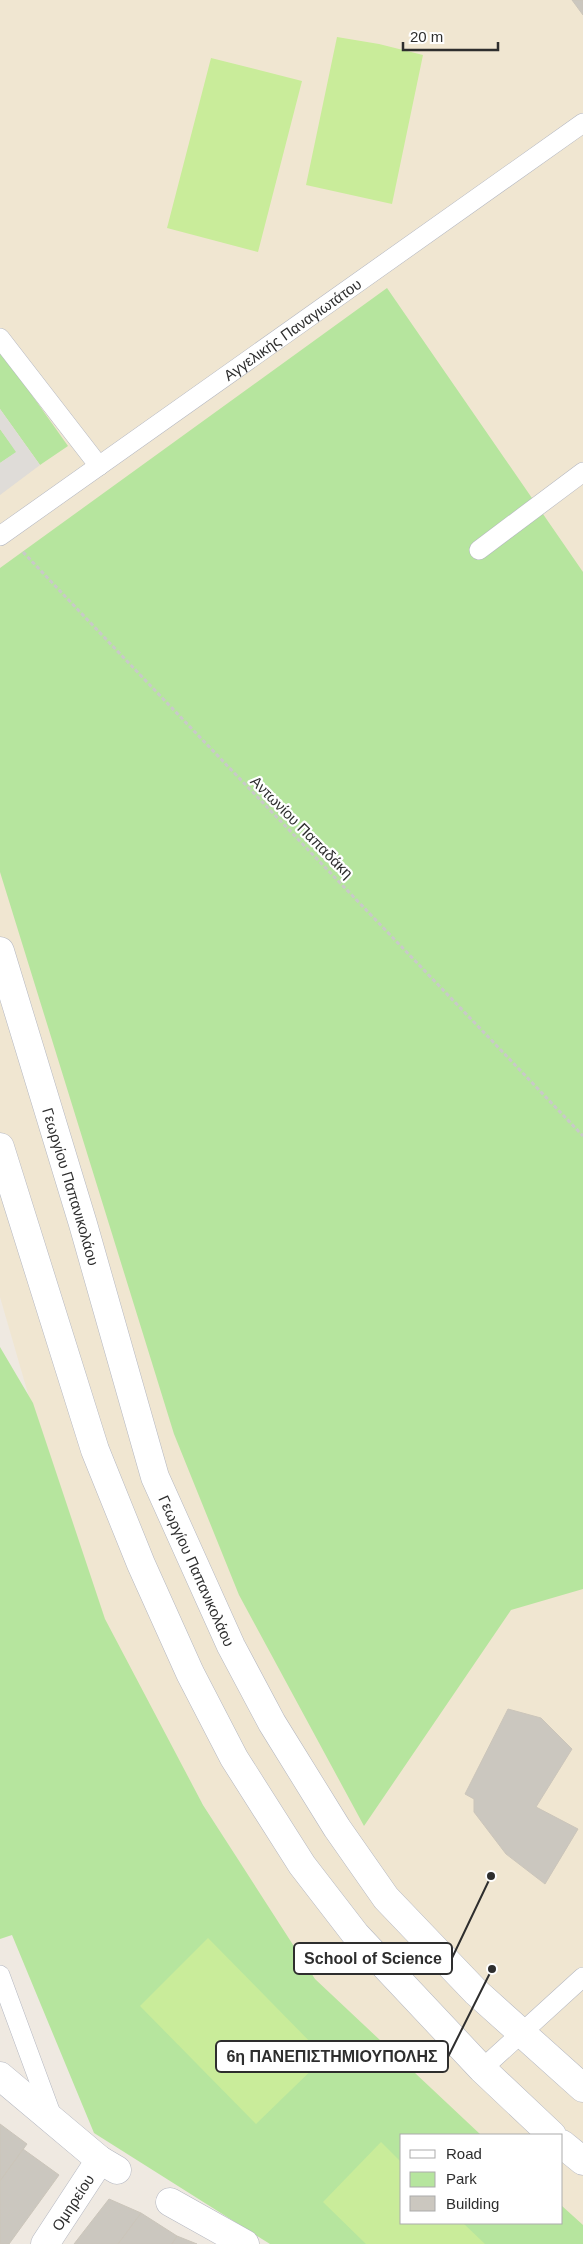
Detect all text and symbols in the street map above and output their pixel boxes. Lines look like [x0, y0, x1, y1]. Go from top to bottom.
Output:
scale bar [403, 20, 498, 52]
text: 20 m [410, 28, 443, 45]
street label: Αγγελικής Παναγιωτάτου [220, 275, 364, 383]
street label: Αντωνίου Παπαδάκη [247, 772, 357, 882]
street label: Γεωργίου Παπανικολάου [40, 1106, 103, 1267]
street label: Γεωργίου Παπανικολάου [156, 1492, 238, 1649]
callout: School of Science [294, 1943, 452, 1974]
text: School of Science [304, 1950, 442, 1967]
callout: 6η ΠΑΝΕΠΙΣΤΗΜΙΟΥΠΟΛΗΣ [216, 2041, 448, 2072]
text: 6η ΠΑΝΕΠΙΣΤΗΜΙΟΥΠΟΛΗΣ [226, 2048, 438, 2065]
legend [400, 2134, 563, 2224]
text: Road [446, 2145, 482, 2162]
text: Park [446, 2170, 477, 2187]
street label: Ομηρείου [48, 2171, 97, 2234]
text: Building [446, 2195, 499, 2212]

